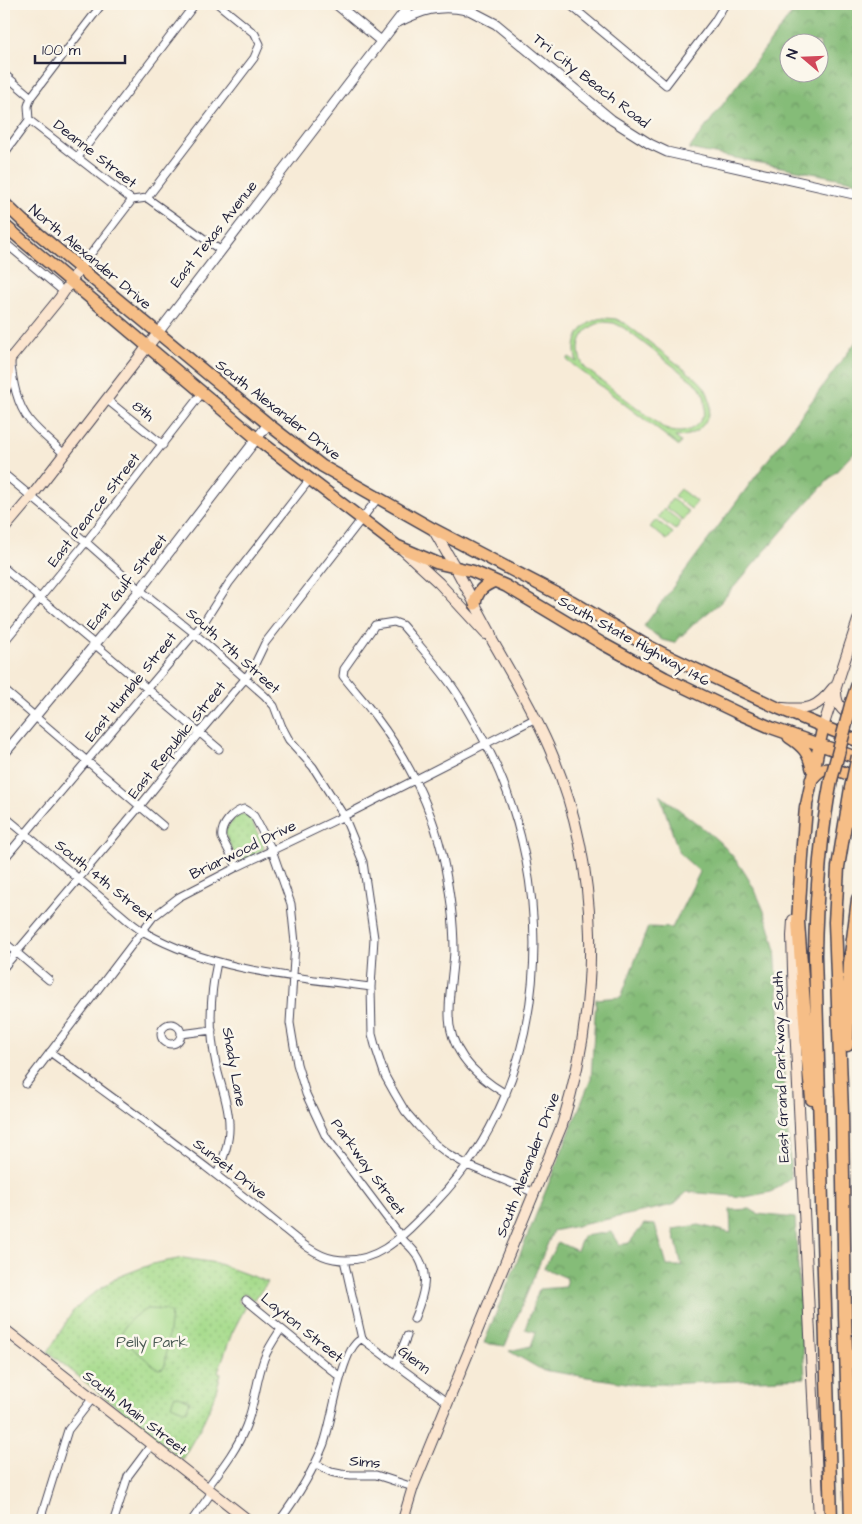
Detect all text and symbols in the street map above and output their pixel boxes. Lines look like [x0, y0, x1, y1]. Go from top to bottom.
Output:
street label: Tri City Beach Road [528, 29, 654, 134]
scale bar [35, 32, 125, 64]
north arrow [780, 32, 830, 82]
text: 100 m [42, 40, 81, 61]
text: N [782, 46, 804, 62]
street label: Deanne Street [49, 115, 141, 193]
street label: East Texas Avenue [166, 176, 262, 292]
street label: North Alexander Drive [24, 199, 156, 315]
street label: South Alexander Drive [211, 354, 345, 466]
street label: 8th [127, 396, 159, 427]
street label: East Pearce Street [43, 449, 145, 571]
street label: East Gulf Street [82, 530, 172, 634]
street label: South State Highway 146 [554, 590, 714, 693]
street label: South 7th Street [181, 603, 285, 699]
street label: East Humble Street [80, 628, 182, 746]
street label: East Republic Street [123, 677, 231, 803]
street label: Briarwood Drive [186, 815, 300, 885]
street label: South 4th Street [50, 835, 158, 927]
street label: East Grand Parkway South [767, 970, 796, 1163]
street label: Shady Lane [216, 1026, 251, 1109]
street label: South Alexander Drive [491, 1089, 565, 1241]
street label: Parkway Street [325, 1114, 410, 1220]
street label: Sunset Drive [189, 1133, 271, 1205]
street label: Layton Street [256, 1288, 348, 1369]
park label: Pelly Park [116, 1332, 188, 1354]
street label: Glenn [393, 1341, 435, 1379]
street label: South Main Street [78, 1366, 192, 1460]
street label: Sims [349, 1450, 382, 1474]

